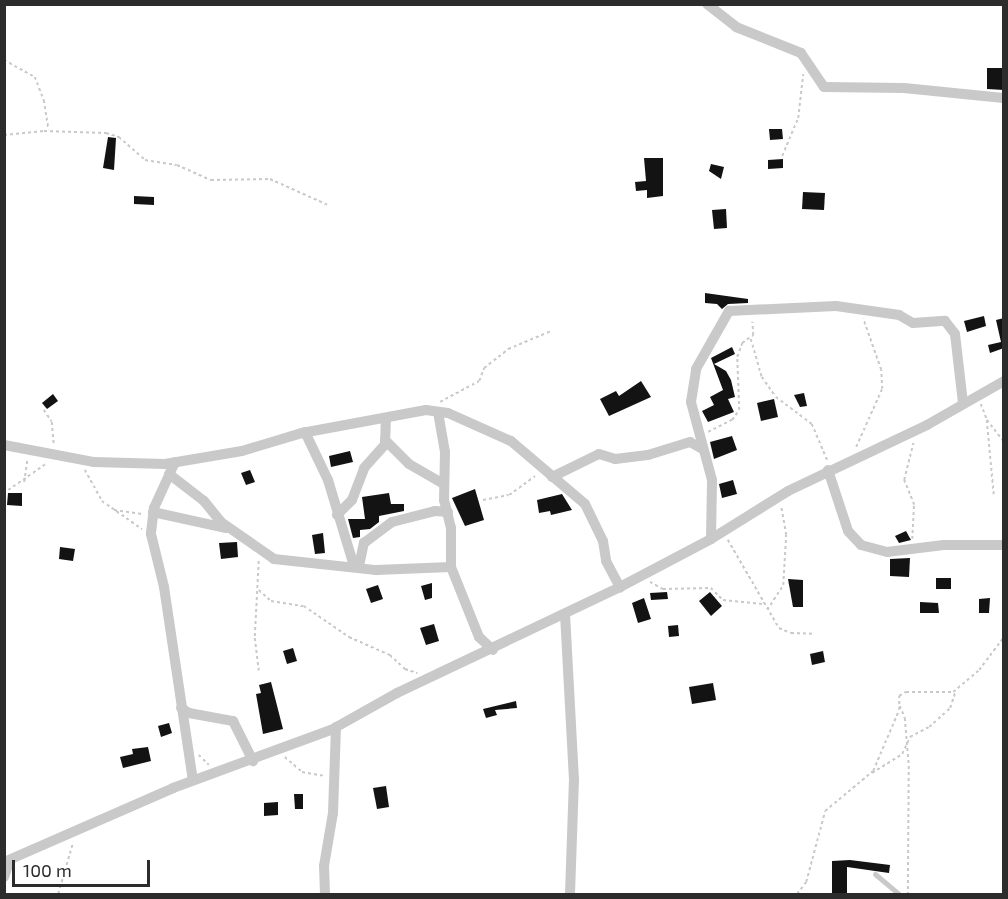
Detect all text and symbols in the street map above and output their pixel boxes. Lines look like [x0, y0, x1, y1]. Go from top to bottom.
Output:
scale bar [15, 848, 153, 886]
text: 100 m [23, 859, 72, 881]

